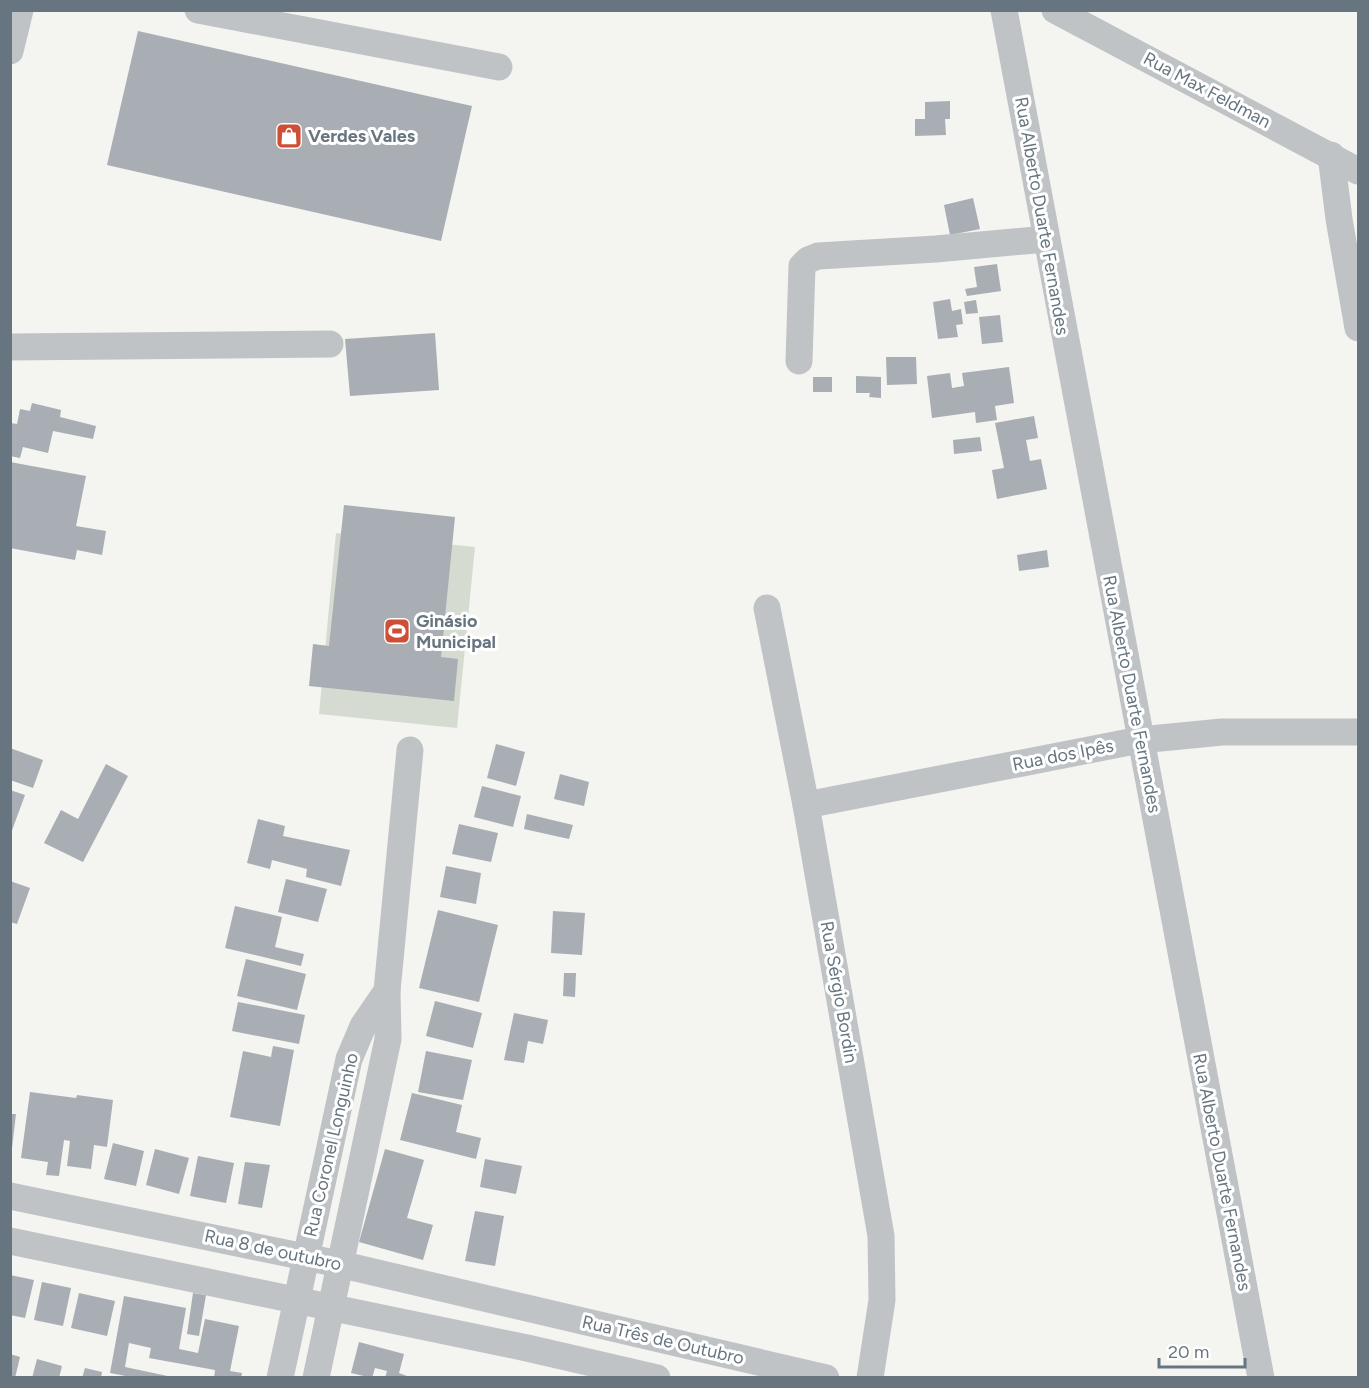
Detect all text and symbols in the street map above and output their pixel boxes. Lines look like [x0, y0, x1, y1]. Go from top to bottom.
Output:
street label: Rua Max Feldman [1140, 47, 1274, 133]
street label: Rua Alberto Duarte Fernandes [1010, 95, 1074, 337]
shop icon: Verdes Vales [274, 121, 304, 151]
place label: Verdes Vales [308, 125, 416, 147]
street label: Rua Alberto Duarte Fernandes [1098, 573, 1166, 815]
place label: Ginásio Municipal [416, 610, 496, 653]
sports icon: Ginásio Municipal [382, 616, 412, 646]
street label: Rua dos Ipês [1011, 734, 1115, 776]
street label: Rua Sérgio Bordin [816, 919, 862, 1065]
street label: Rua Coronel Longuinho [299, 1051, 363, 1239]
street label: Rua Alberto Duarte Fernandes [1188, 1051, 1256, 1293]
street label: Rua 8 de outubro [202, 1225, 344, 1275]
street label: Rua Três de Outubro [580, 1311, 746, 1369]
scale bar [1159, 1331, 1244, 1369]
text: 20 m [1168, 1341, 1209, 1363]

